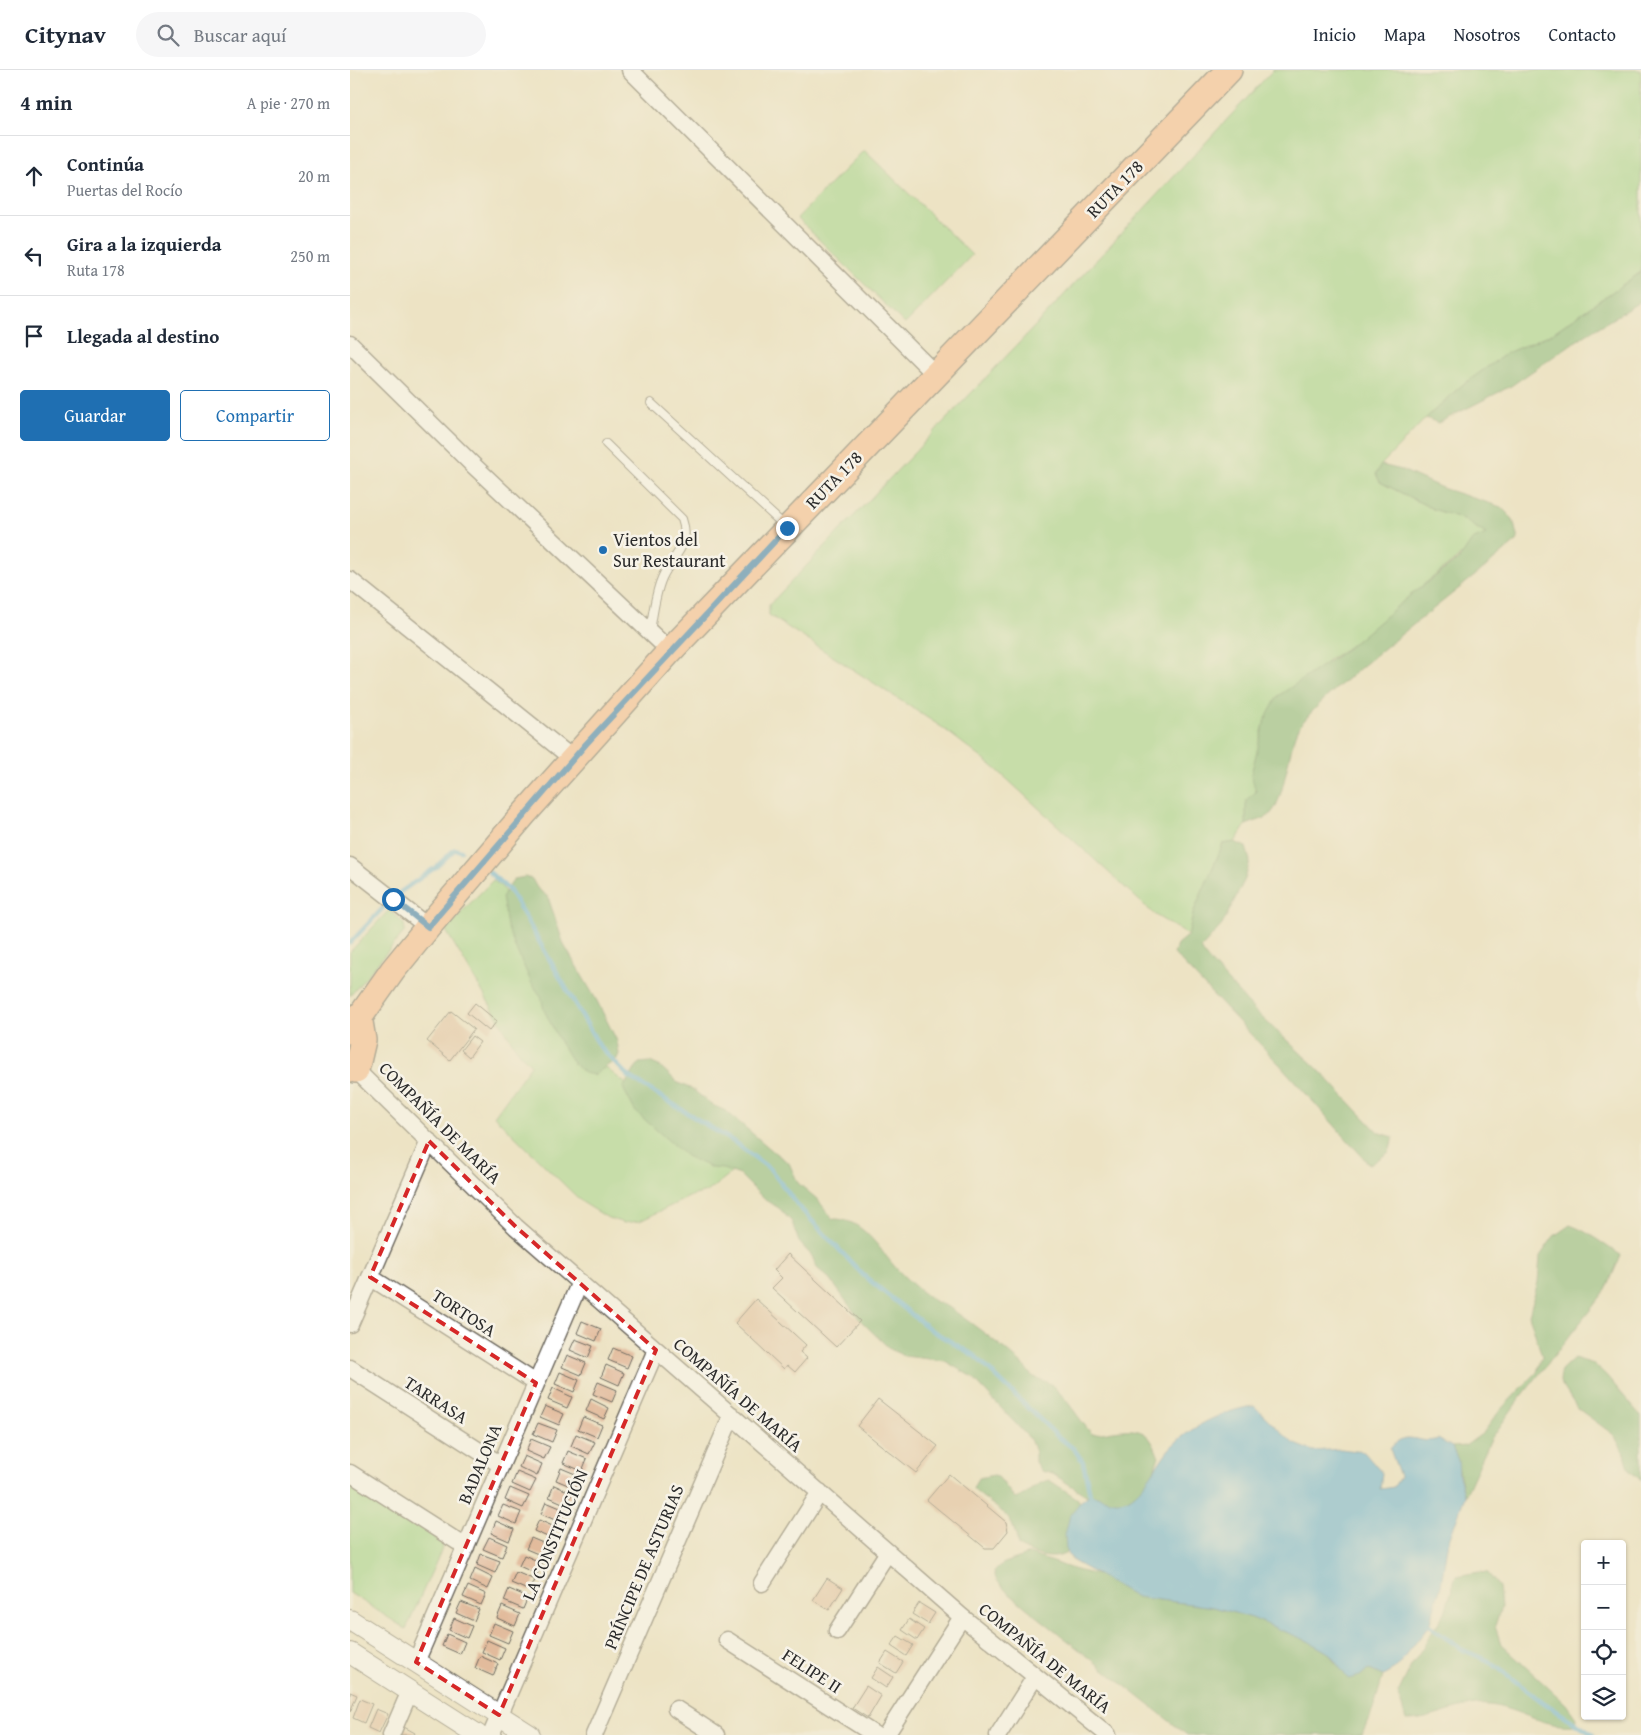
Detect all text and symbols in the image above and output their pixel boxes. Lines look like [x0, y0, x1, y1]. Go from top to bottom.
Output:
search box [136, 12, 486, 57]
text: Citynav [25, 17, 106, 52]
icon: search [154, 21, 182, 49]
text: Buscar aquí [194, 21, 286, 49]
text: Inicio [1313, 21, 1356, 48]
text: Mapa [1384, 21, 1425, 48]
text: Nosotros [1453, 21, 1521, 48]
text: Contacto [1549, 21, 1616, 48]
text: 4 min [20, 87, 72, 118]
text: A pie · 270 m [247, 91, 330, 115]
text: Continúa [67, 150, 144, 178]
street label: RUTA 178 [1080, 153, 1149, 224]
icon: ahead [20, 162, 48, 190]
text: 20 m [298, 164, 330, 188]
text: Puertas del Rocío [67, 178, 183, 202]
text: Gira a la izquierda [67, 230, 222, 258]
icon: left [20, 242, 48, 270]
text: 250 m [290, 244, 330, 268]
text: Ruta 178 [67, 258, 125, 282]
icon: arrive [20, 322, 48, 350]
text: Llegada al destino [67, 322, 219, 350]
button: Guardar [20, 390, 170, 441]
button: Compartir [180, 390, 330, 441]
street label: RUTA 178 [799, 444, 868, 515]
route end [776, 517, 799, 540]
place label: Vientos del Sur Restaurant [613, 526, 726, 574]
marker: Vientos del Sur Restaurant [597, 544, 609, 556]
route start [382, 888, 405, 911]
street label: COMPAÑÍA DE MARÍA [373, 1055, 508, 1190]
street label: TORTOSA [427, 1282, 502, 1343]
street label: COMPAÑÍA DE MARÍA [668, 1331, 809, 1459]
street label: TARRASA [399, 1369, 474, 1430]
street label: BADALONA [451, 1419, 509, 1508]
street label: LA CONSTITUCIÓN [515, 1465, 595, 1605]
street label: PRÍNCIPE DE ASTURIAS [597, 1480, 691, 1653]
map controls [1581, 1540, 1626, 1720]
button: + [1581, 1540, 1626, 1585]
button: − [1581, 1585, 1626, 1630]
street label: COMPAÑÍA DE MARÍA [973, 1596, 1117, 1720]
button: locate [1581, 1630, 1626, 1675]
street label: FELIPE II [777, 1641, 847, 1700]
button: layers [1581, 1675, 1626, 1720]

